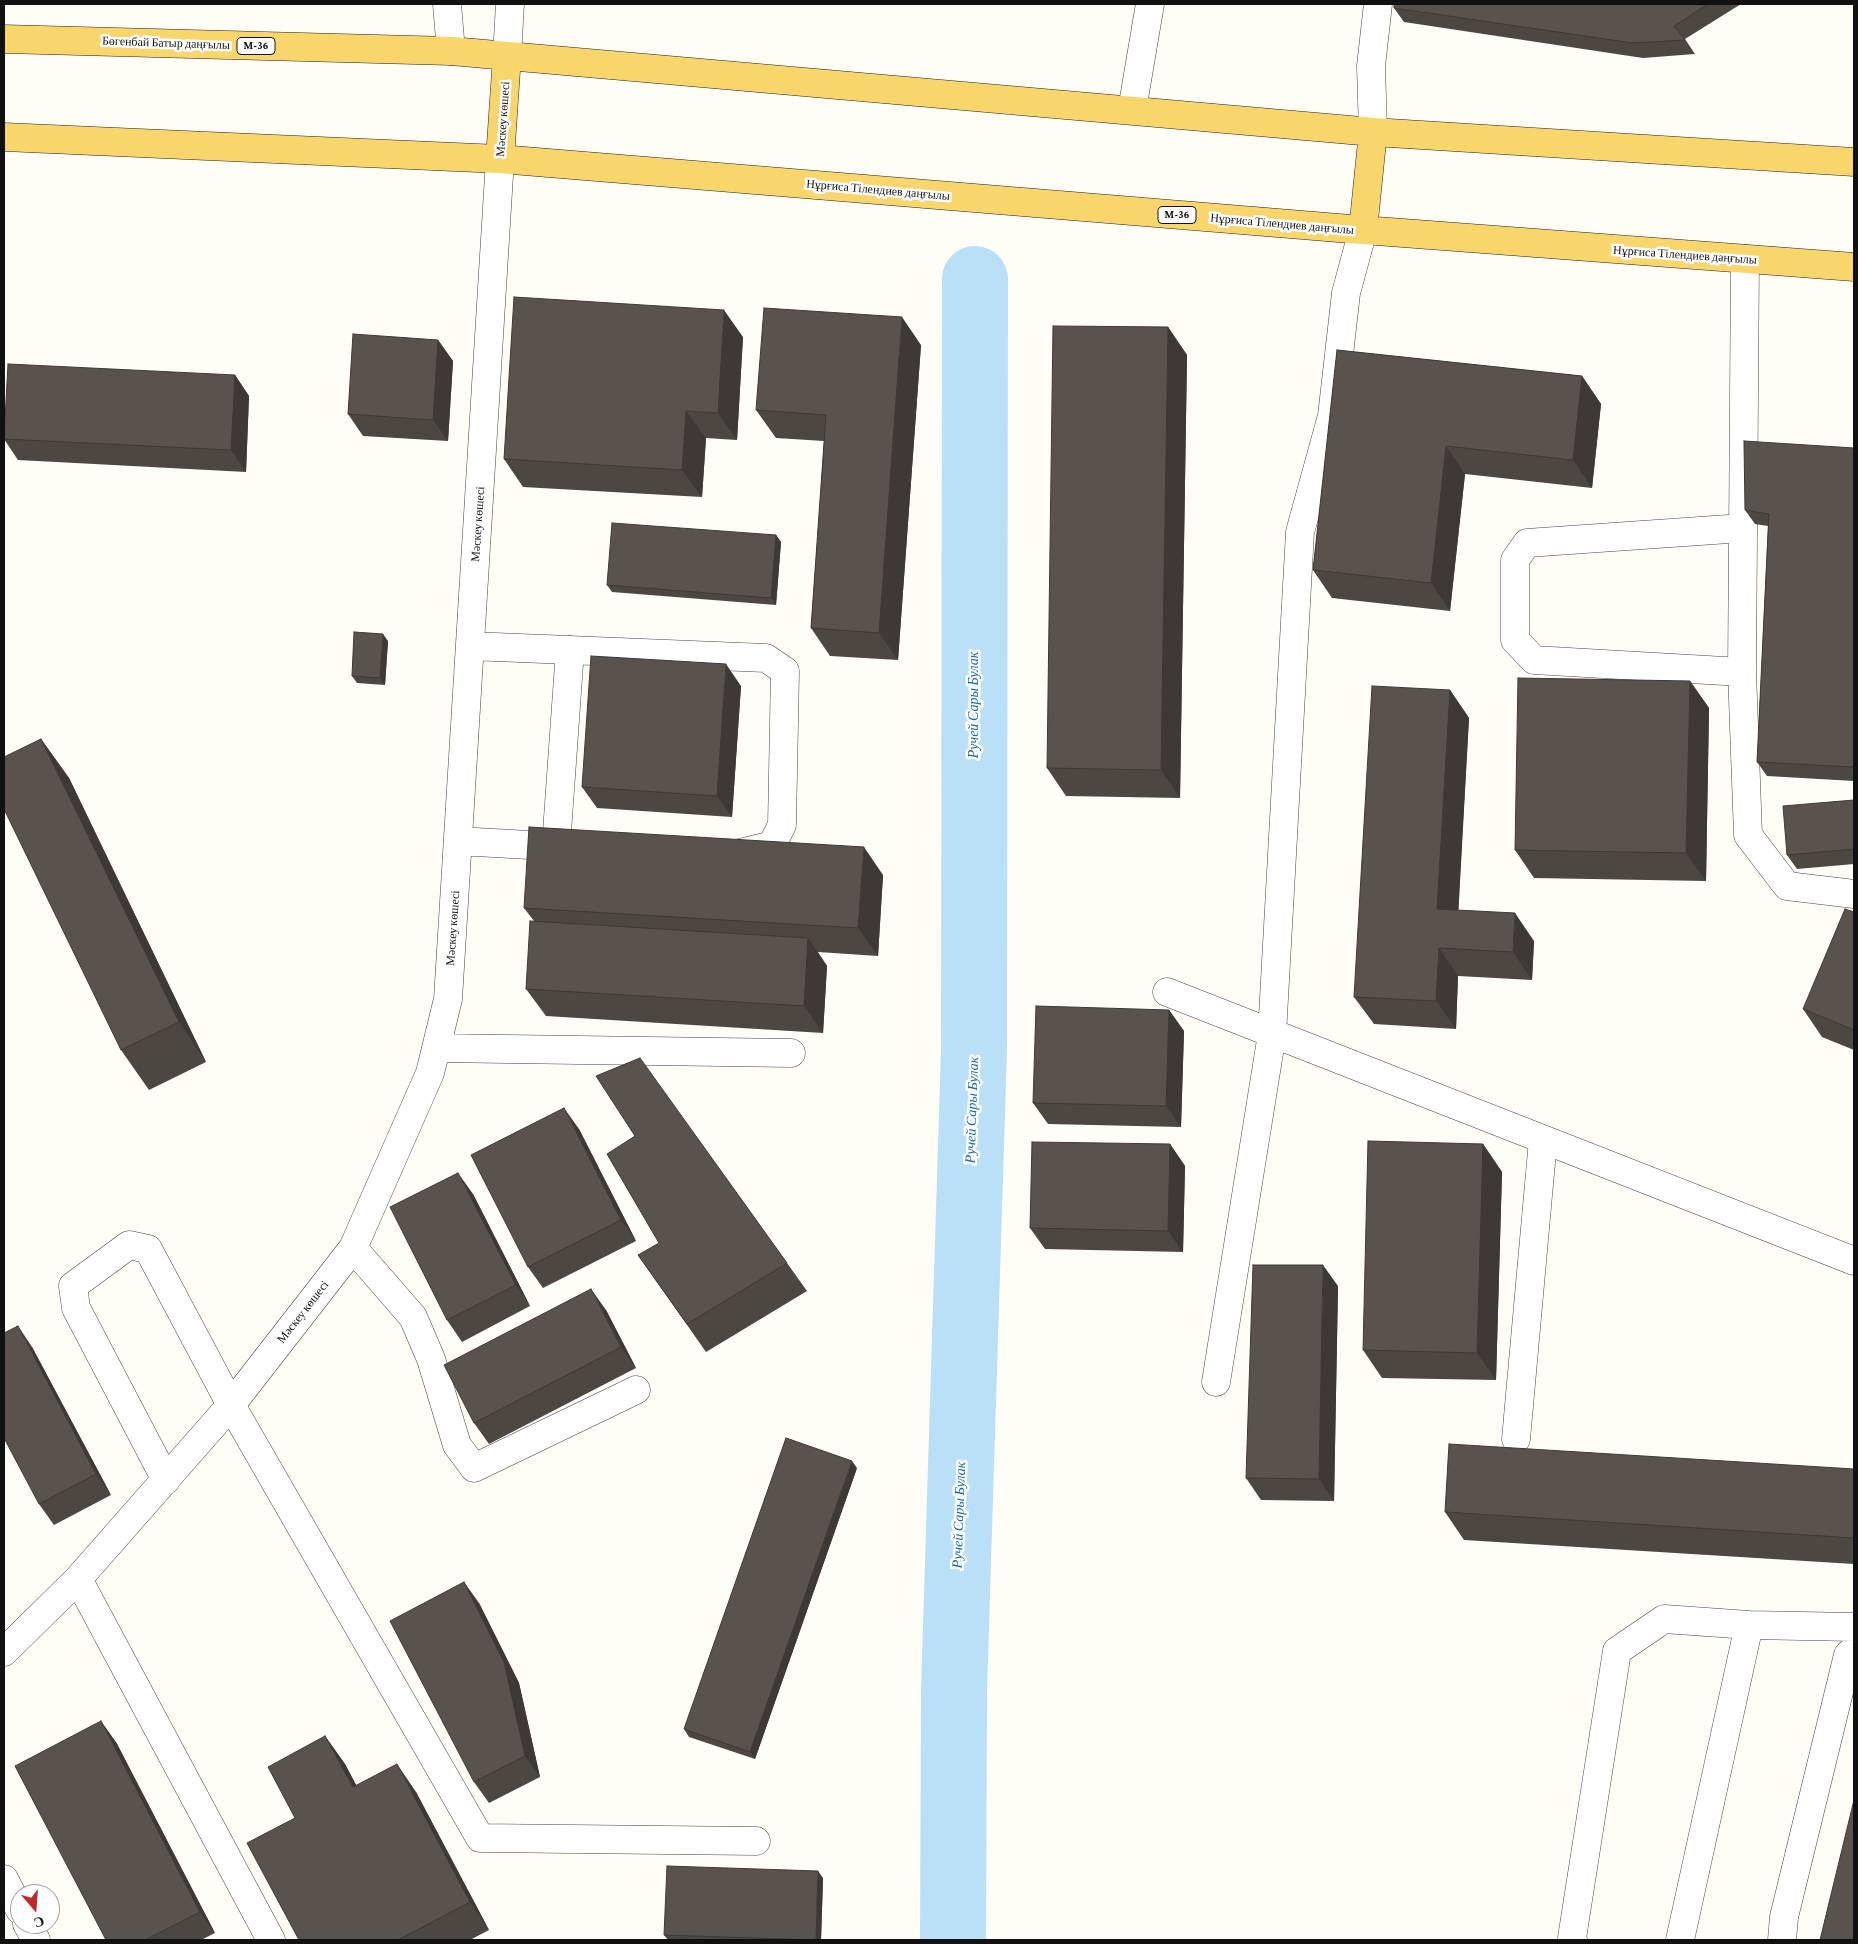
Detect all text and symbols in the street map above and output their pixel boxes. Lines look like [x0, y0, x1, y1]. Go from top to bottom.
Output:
street label: Бөгенбай Батыр даңғылы [102, 34, 230, 52]
road number: M-36 [237, 37, 275, 54]
street label: Мәскеу көшесі [493, 81, 513, 157]
street label: Нұрғиса Тілендиев даңғылы [806, 177, 950, 203]
road number: M-36 [1158, 206, 1196, 224]
street label: Нұрғиса Тілендиев даңғылы [1210, 211, 1354, 237]
street label: Нұрғиса Тілендиев даңғылы [1613, 243, 1757, 267]
street label: Мәскеу көшесі [468, 486, 488, 562]
water label: Ручей Сары Булак [966, 652, 982, 758]
street label: Мәскеу көшесі [443, 890, 463, 966]
water label: Ручей Сары Булак [962, 1056, 982, 1164]
street label: Мәскеу көшесі [274, 1278, 332, 1346]
water label: Ручей Сары Булак [949, 1461, 969, 1569]
north arrow [10, 1884, 60, 1934]
text: С [32, 1913, 47, 1931]

